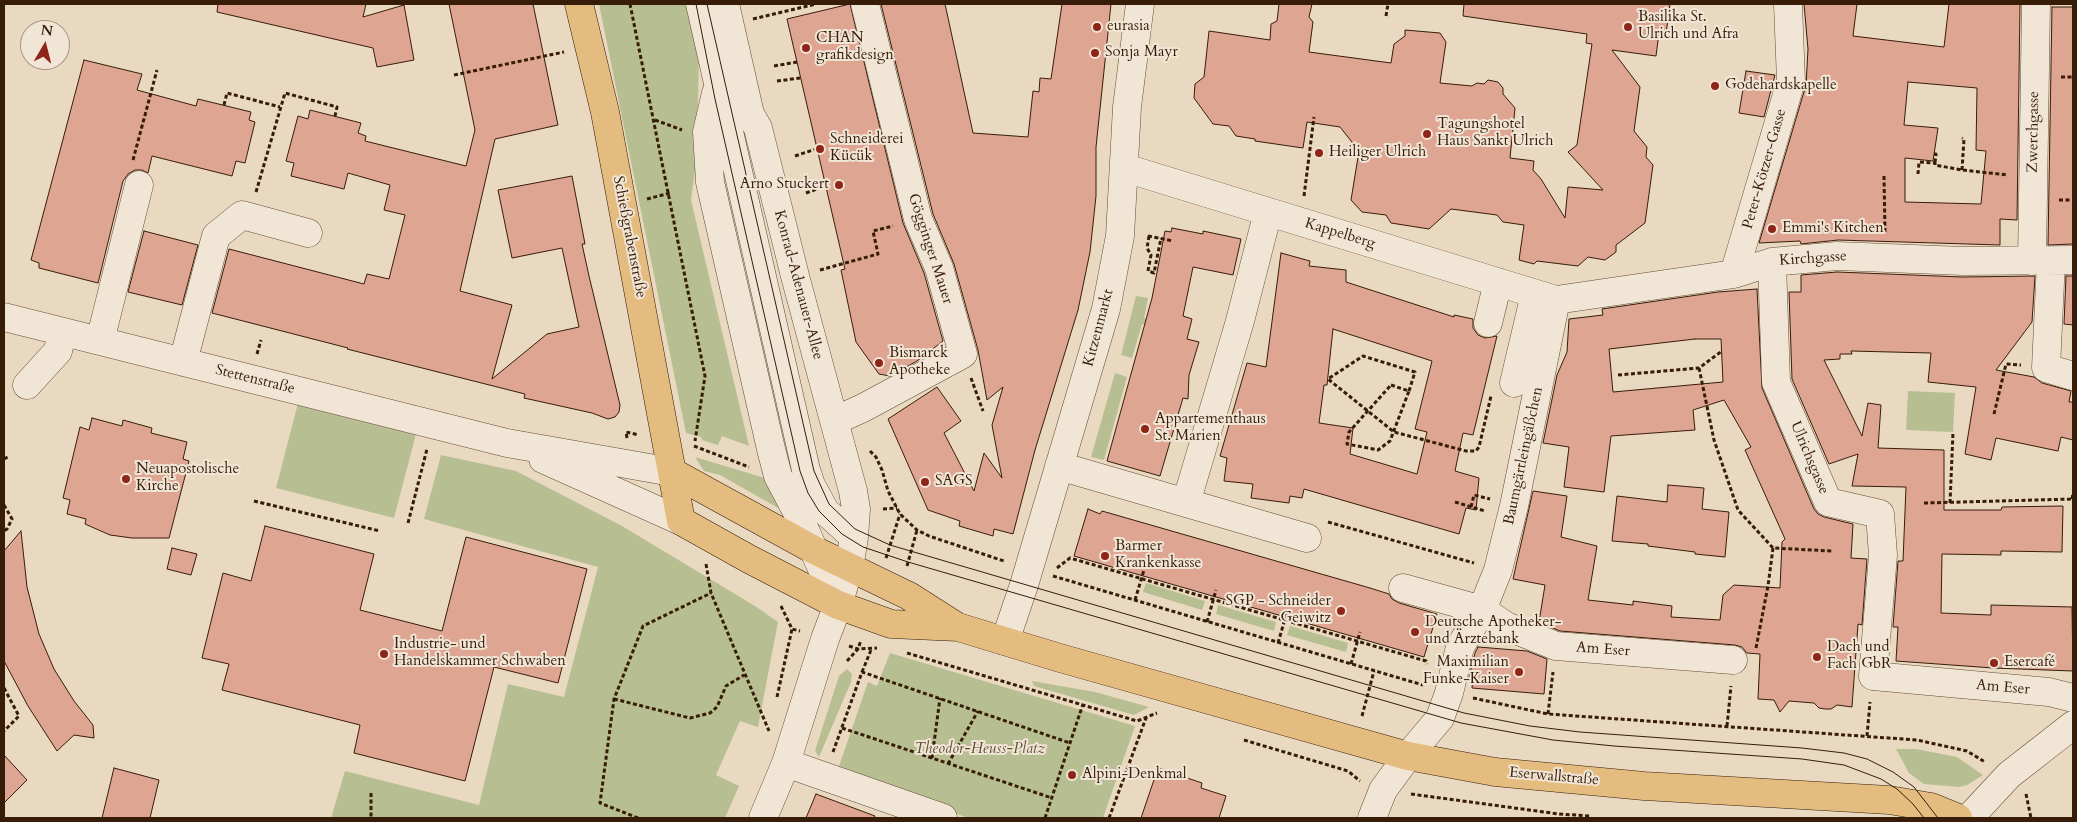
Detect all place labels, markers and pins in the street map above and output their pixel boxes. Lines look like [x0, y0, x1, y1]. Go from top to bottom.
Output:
place label: Basilika St. Ulrich und Afra [1638, 9, 1739, 44]
place label: eurasia [1107, 18, 1150, 36]
marker: eurasia [1091, 21, 1103, 33]
marker: Basilika St. Ulrich und Afra [1622, 21, 1634, 33]
place label: CHAN grafikdesign [816, 30, 894, 65]
marker: CHAN grafikdesign [800, 42, 812, 54]
place label: Sonja Mayr [1105, 44, 1178, 62]
marker: Sonja Mayr [1089, 47, 1101, 59]
place label: Godehardskapelle [1725, 77, 1837, 95]
marker: Godehardskapelle [1709, 80, 1721, 92]
place label: Tagungshotel Haus Sankt Ulrich [1437, 116, 1553, 151]
marker: Tagungshotel Haus Sankt Ulrich [1421, 128, 1433, 140]
place label: Schneiderei Kücük [830, 131, 903, 166]
marker: Schneiderei Kücük [814, 143, 826, 155]
place label: Heiliger Ulrich [1329, 144, 1426, 162]
marker: Heiliger Ulrich [1313, 147, 1325, 159]
place label: Arno Stuckert [740, 176, 829, 194]
marker: Arno Stuckert [833, 179, 845, 191]
place label: Emmi's Kitchen [1782, 220, 1884, 238]
marker: Emmi's Kitchen [1766, 223, 1778, 235]
place label: Bismarck Apotheke [889, 345, 950, 380]
marker: Bismarck Apotheke [873, 357, 885, 369]
place label: Appartementhaus St. Marien [1155, 411, 1266, 446]
marker: Appartementhaus St. Marien [1139, 423, 1151, 435]
place label: Neuapostolische Kirche [136, 461, 239, 496]
marker: Neuapostolische Kirche [120, 473, 132, 485]
place label: SAGS [935, 473, 973, 491]
marker: SAGS [919, 476, 931, 488]
place label: Barmer Krankenkasse [1115, 538, 1201, 573]
marker: Barmer Krankenkasse [1099, 550, 1111, 562]
place label: SGP - Schneider Geiwitz [1226, 593, 1331, 628]
marker: SGP - Schneider Geiwitz [1335, 605, 1347, 617]
place label: Deutsche Apotheker- und Ärztebank [1425, 614, 1561, 649]
marker: Deutsche Apotheker- und Ärztebank [1409, 626, 1421, 638]
place label: Industrie- und Handelskammer Schwaben [394, 636, 566, 671]
place label: Dach und Fach GbR [1827, 639, 1891, 674]
marker: Industrie- und Handelskammer Schwaben [378, 648, 390, 660]
marker: Dach und Fach GbR [1811, 651, 1823, 663]
place label: Maximilian Funke-Kaiser [1423, 654, 1509, 689]
place label: Esercafé [2004, 654, 2055, 672]
marker: Esercafé [1988, 657, 2000, 669]
marker: Maximilian Funke-Kaiser [1513, 666, 1525, 678]
place label: Alpini-Denkmal [1082, 766, 1187, 784]
marker: Alpini-Denkmal [1066, 769, 1078, 781]

